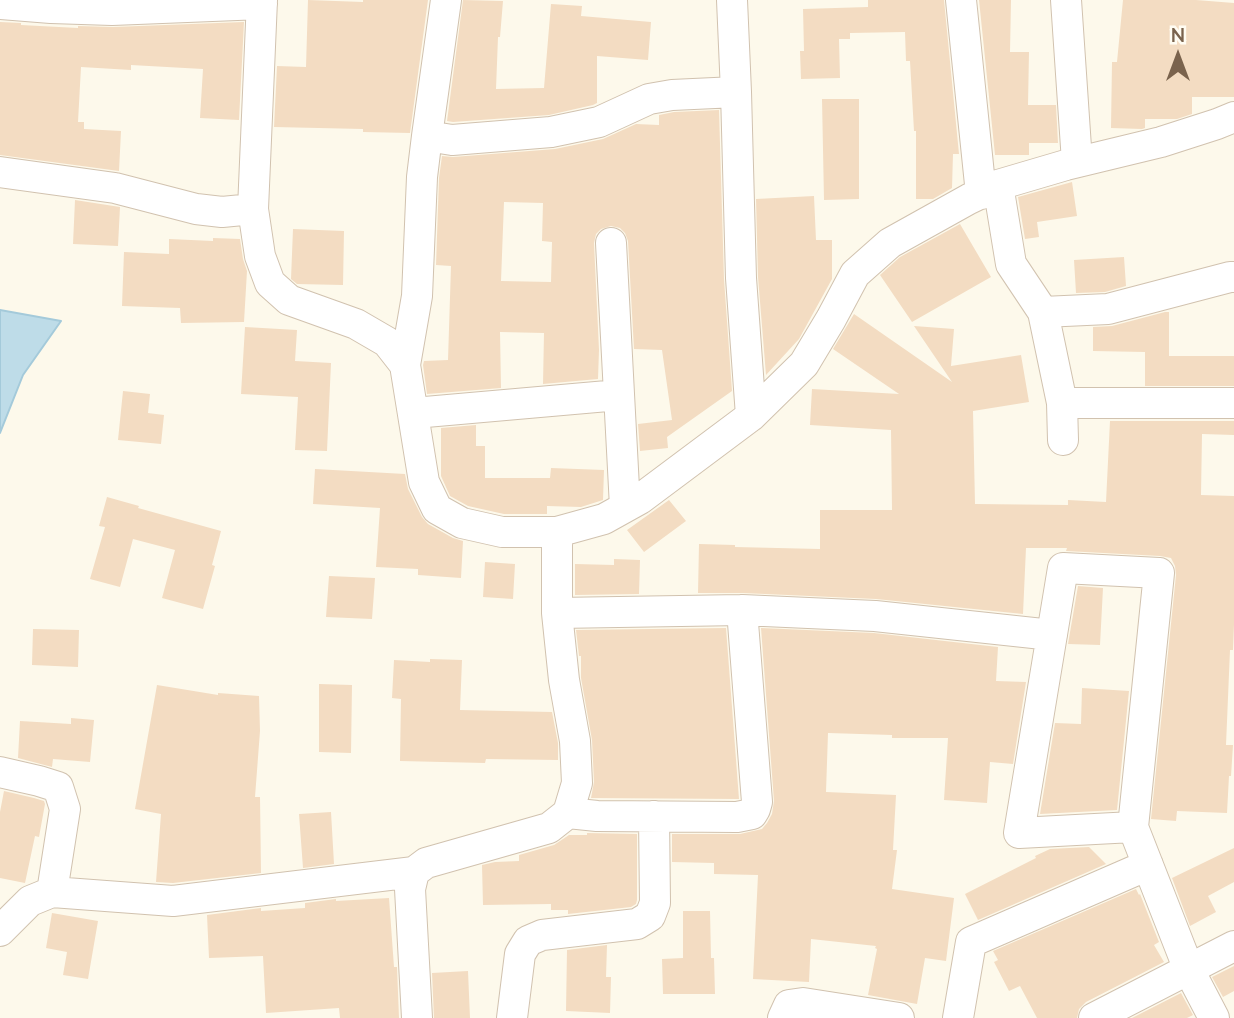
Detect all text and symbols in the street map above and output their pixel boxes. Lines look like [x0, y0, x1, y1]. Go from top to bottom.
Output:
north arrow [1143, 21, 1213, 91]
text: N [1171, 23, 1185, 47]

